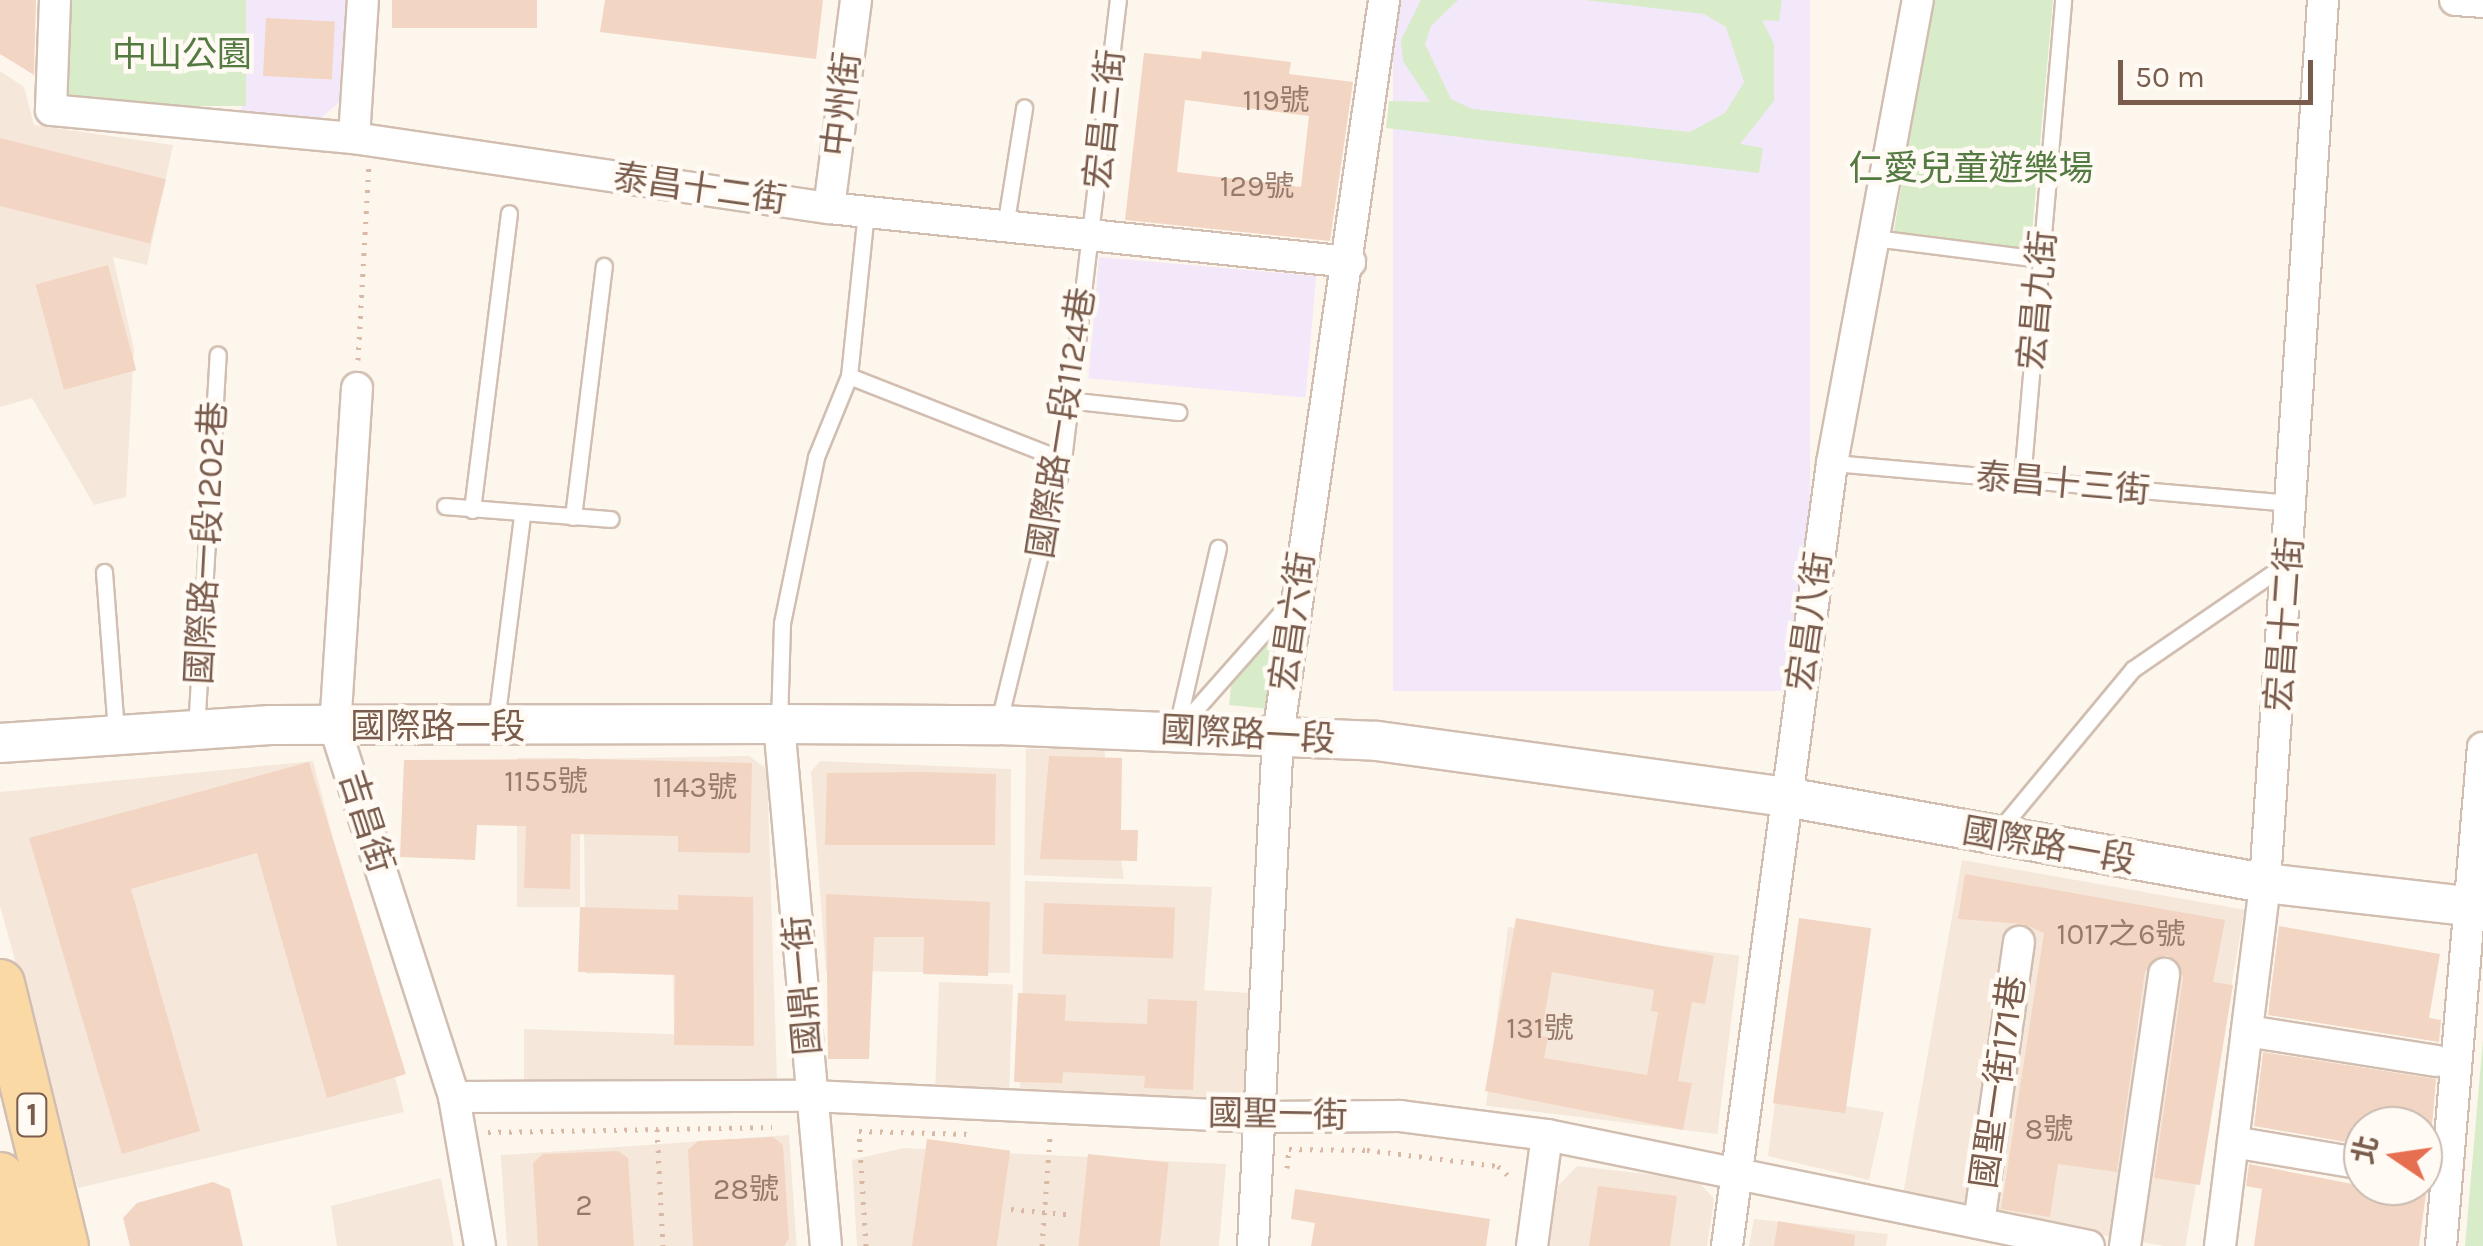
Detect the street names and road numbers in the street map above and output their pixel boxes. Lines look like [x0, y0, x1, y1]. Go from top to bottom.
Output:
street label: 宏昌三街 [1077, 47, 1133, 191]
street label: 中州街 [815, 49, 869, 159]
street label: 泰昌十二街 [610, 156, 790, 222]
street label: 宏昌九街 [2011, 228, 2065, 372]
street label: 國際路一段1124巷 [1020, 285, 1104, 561]
street label: 國際路一段1202巷 [179, 401, 235, 685]
street label: 泰昌十三街 [1974, 455, 2152, 513]
street label: 宏昌十二街 [2258, 535, 2312, 713]
street label: 宏昌六街 [1262, 549, 1324, 693]
street label: 宏昌八街 [1779, 549, 1841, 693]
street label: 國際路一段 [351, 706, 525, 748]
street label: 國際路一段 [1160, 709, 1336, 761]
street label: 吉昌街 [330, 766, 402, 878]
street label: 國際路一段 [1959, 810, 2139, 882]
street label: 國鼎一街 [776, 913, 830, 1057]
street label: 國聖一街171巷 [1963, 973, 2035, 1191]
road number: 1 [15, 1088, 50, 1142]
street label: 國聖一街 [1208, 1093, 1348, 1137]

